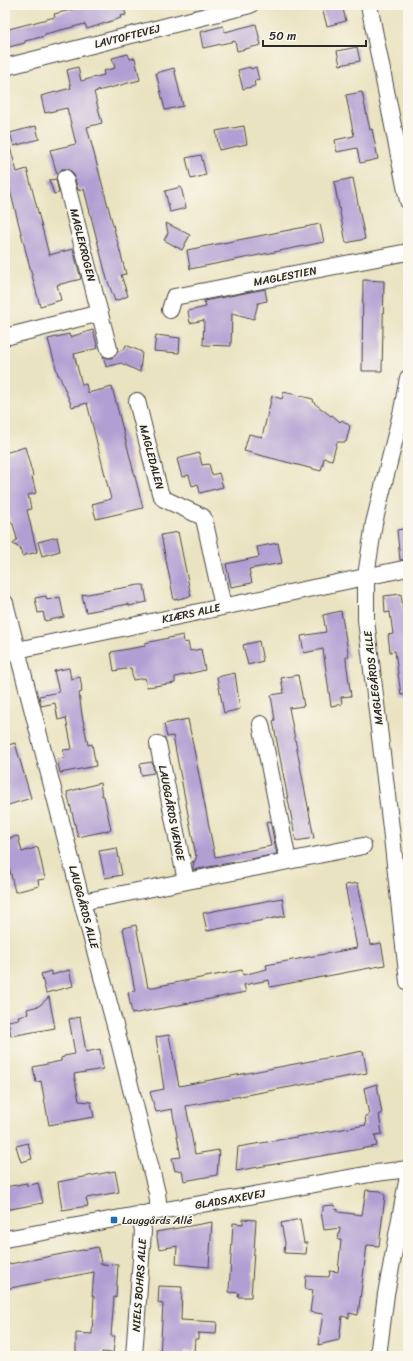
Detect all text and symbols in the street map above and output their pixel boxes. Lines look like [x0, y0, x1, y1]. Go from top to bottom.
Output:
street label: LAVTOFTEVEJ [92, 19, 163, 54]
scale bar [263, 22, 366, 48]
text: 50 m [269, 25, 296, 47]
street label: MAGLEKROGEN [64, 206, 101, 284]
street label: MAGLESTIEN [252, 261, 319, 292]
street label: MAGLEDALEN [134, 422, 169, 492]
street label: KIÆRS ALLE [160, 598, 223, 629]
street label: MAGLEGÅRDS ALLE [358, 629, 389, 726]
street label: LAUGGÅRDS VÆNGE [153, 763, 190, 864]
street label: LAUGGÅRDS ALLE [63, 863, 104, 952]
street label: GLADSAXEVEJ [193, 1184, 267, 1215]
place label: Lauggårds Allé [122, 1211, 193, 1230]
marker: Lauggårds Allé [109, 1215, 119, 1225]
street label: NIELS BOHRS ALLE [127, 1237, 152, 1332]

